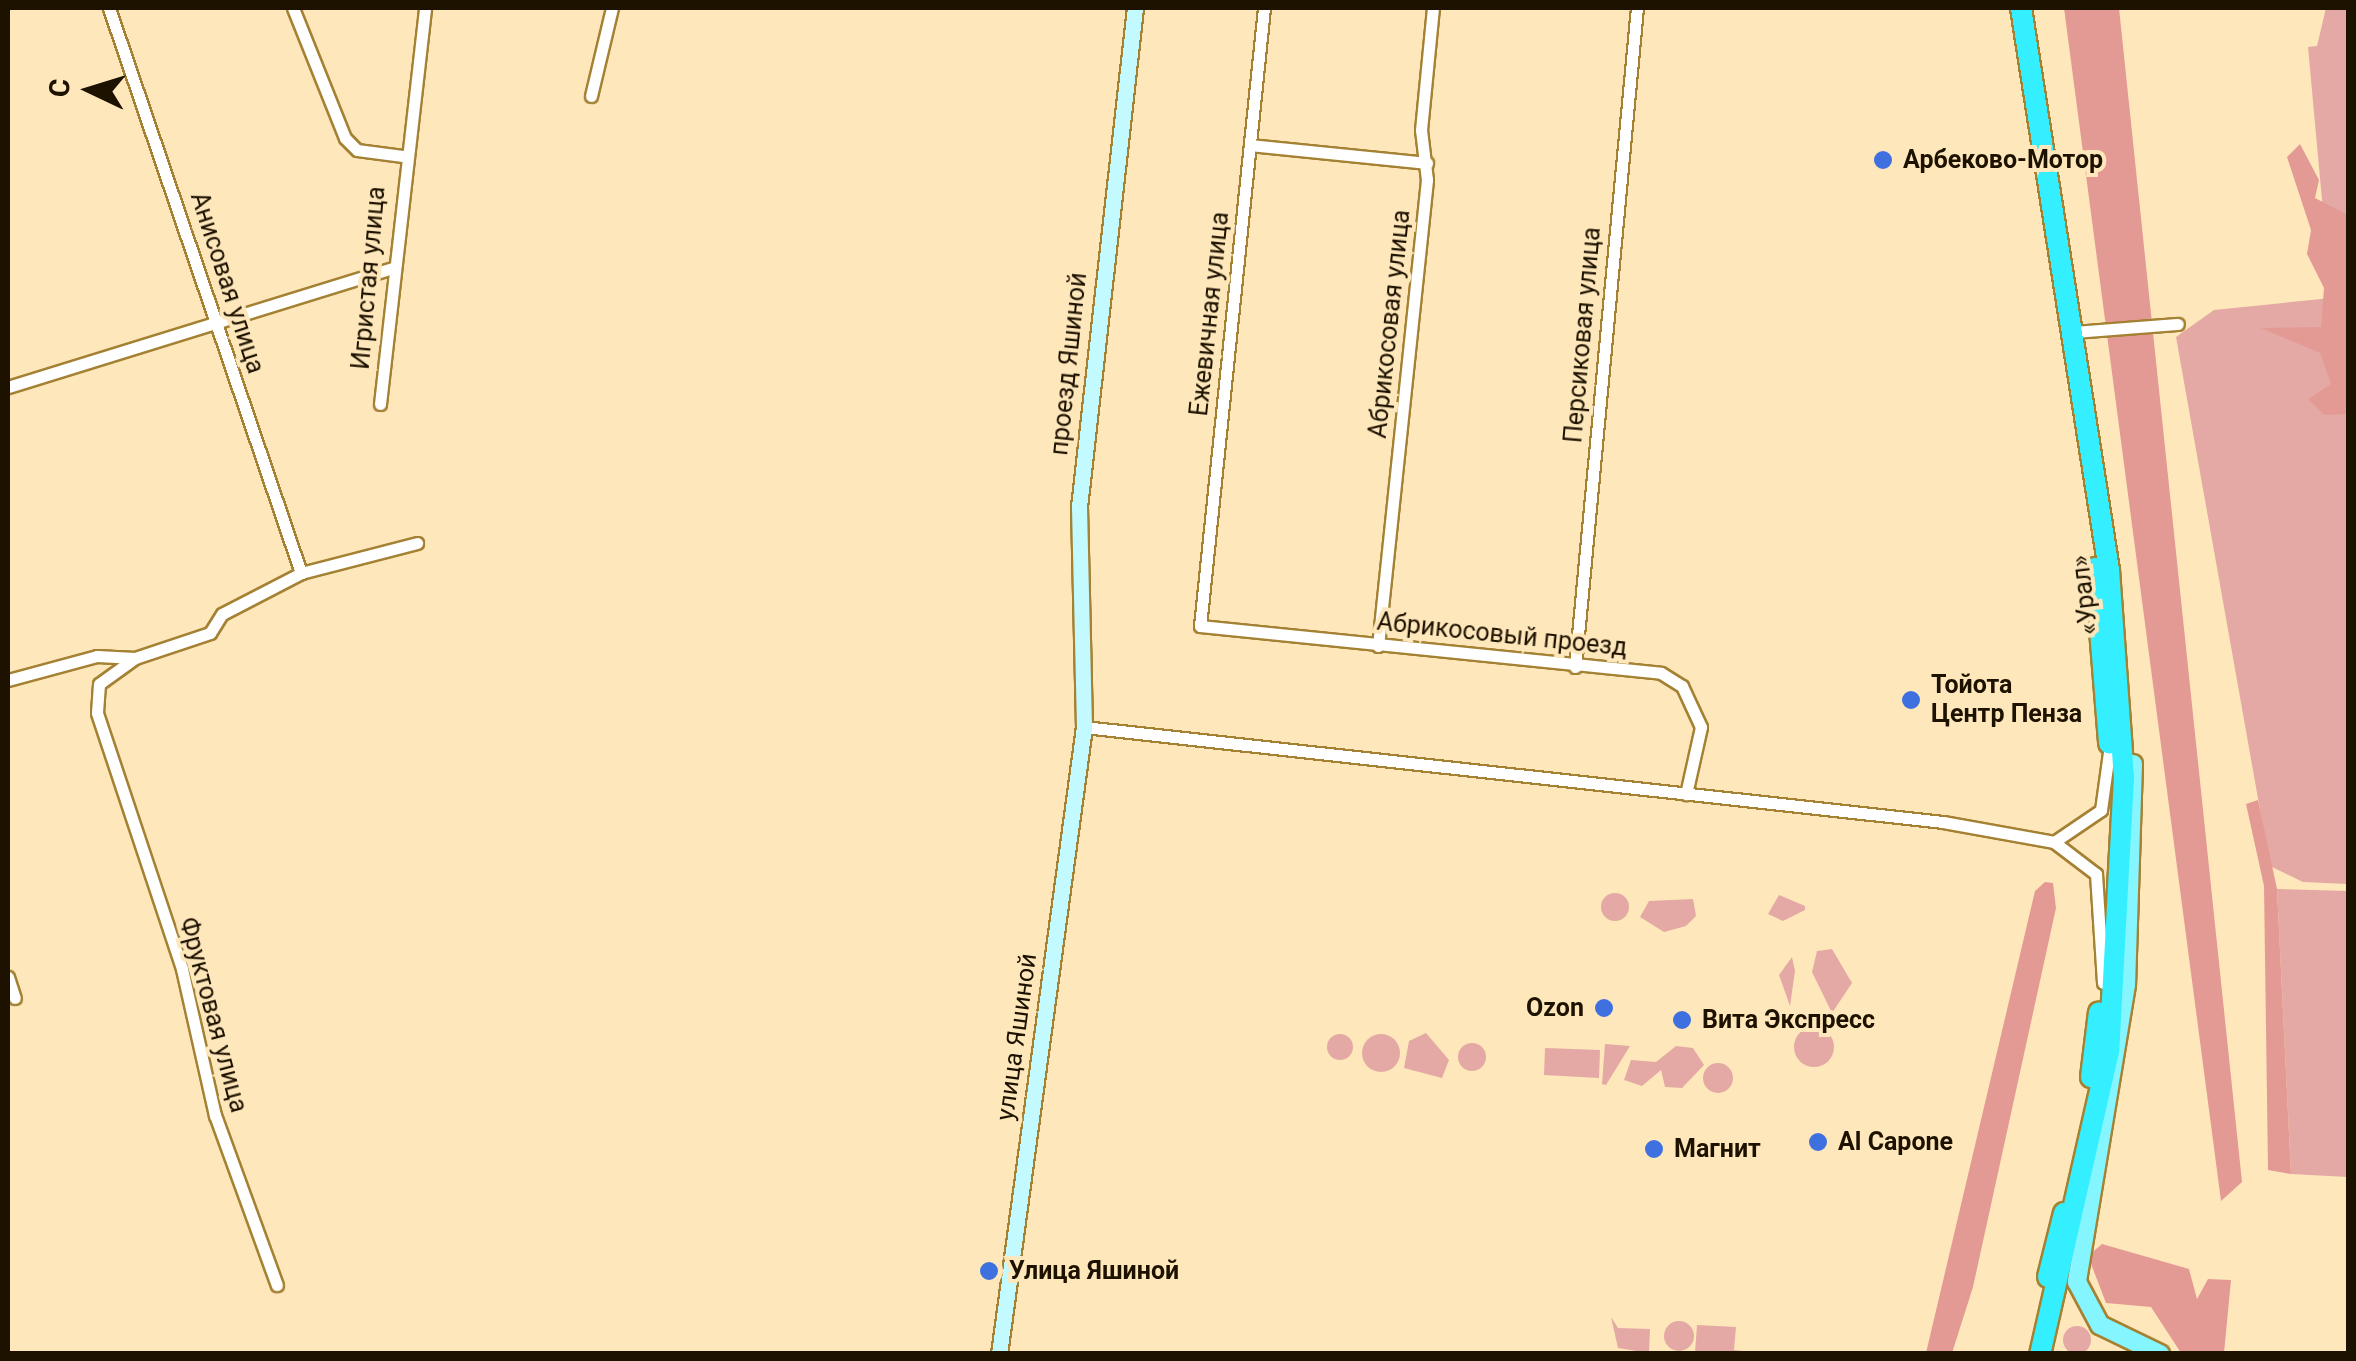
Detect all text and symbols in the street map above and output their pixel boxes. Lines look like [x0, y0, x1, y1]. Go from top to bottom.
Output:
north arrow [40, 40, 140, 140]
text: С [42, 78, 77, 98]
place label: Арбеково-Мотор [1903, 145, 2103, 175]
marker: Арбеково-Мотор [1872, 149, 1894, 171]
street label: Игристая улица [346, 185, 392, 371]
street label: Анисовая улица [184, 189, 270, 377]
street label: Абрикосовая улица [1363, 208, 1417, 440]
street label: Ежевичная улица [1184, 210, 1236, 418]
street label: Персиковая улица [1559, 226, 1607, 444]
street label: проезд Яшиной [1044, 271, 1094, 457]
street label: «Урал» [2065, 553, 2105, 637]
street label: Абрикосовый проезд [1375, 607, 1629, 663]
place label: Тойота Центр Пенза [1931, 671, 2082, 730]
marker: Тойота Центр Пенза [1900, 689, 1922, 711]
street label: Фруктовая улица [173, 914, 253, 1116]
street label: улица Яшиной [990, 951, 1044, 1123]
place label: Ozon [1526, 993, 1584, 1023]
marker: Ozon [1593, 997, 1615, 1019]
place label: Вита Экспресс [1702, 1005, 1875, 1035]
marker: Вита Экспресс [1671, 1009, 1693, 1031]
place label: Al Capone [1838, 1127, 1953, 1157]
marker: Al Capone [1807, 1131, 1829, 1153]
place label: Магнит [1674, 1134, 1761, 1164]
marker: Магнит [1643, 1138, 1665, 1160]
place label: Улица Яшиной [1009, 1256, 1179, 1286]
marker: Улица Яшиной [978, 1260, 1000, 1282]

